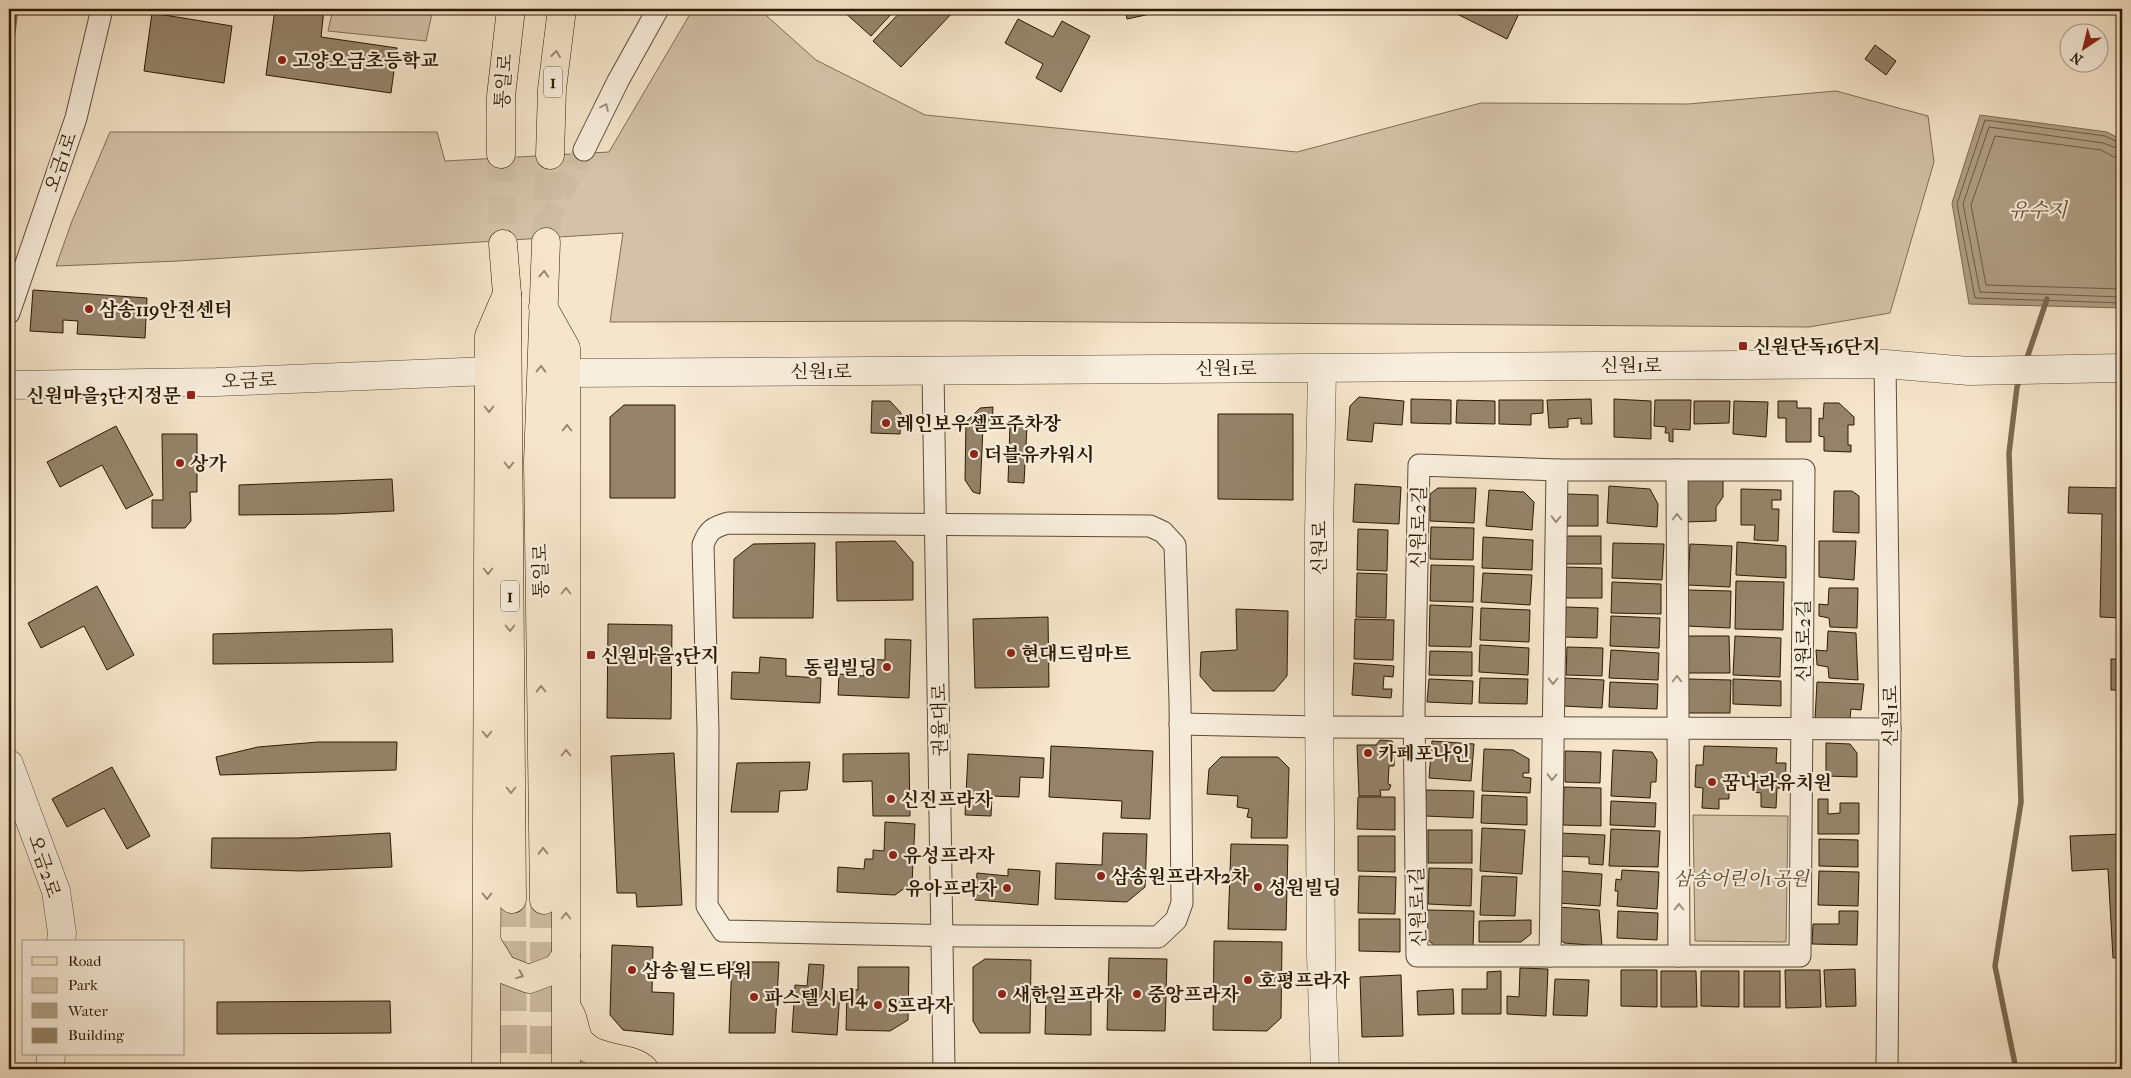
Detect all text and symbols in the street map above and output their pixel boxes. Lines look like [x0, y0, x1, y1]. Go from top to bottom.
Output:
north arrow [2058, 22, 2108, 72]
text: N [2067, 48, 2086, 68]
place label: 고양오금초등학교 [292, 50, 439, 72]
one-way arrow [550, 50, 561, 58]
street label: 통일로 [491, 53, 517, 109]
marker: 고양오금초등학교 [276, 54, 288, 66]
road number: 1 [544, 66, 562, 98]
one-way arrow [599, 103, 609, 112]
street label: 오금1로 [40, 129, 81, 195]
water label: 유수지 [2009, 199, 2069, 222]
one-way arrow [539, 270, 550, 278]
place label: 삼송119안전센터 [99, 299, 233, 321]
marker: 삼송119안전센터 [83, 303, 95, 315]
place label: 신원단독16단지 [1753, 336, 1880, 358]
marker: 신원단독16단지 [1737, 340, 1749, 352]
street label: 신원1로 [1600, 355, 1662, 377]
street label: 신원1로 [1195, 358, 1257, 380]
street label: 신원1로 [790, 361, 852, 383]
one-way arrow [536, 364, 546, 372]
street label: 오금로 [221, 369, 277, 393]
place label: 신원마을3단지정문 [26, 385, 181, 407]
marker: 신원마을3단지정문 [185, 389, 197, 401]
one-way arrow [484, 405, 494, 413]
place label: 레인보우셀프주차장 [896, 413, 1062, 435]
marker: 레인보우셀프주차장 [880, 417, 892, 429]
one-way arrow [562, 424, 572, 432]
place label: 더블유카워시 [984, 444, 1094, 466]
marker: 더블유카워시 [968, 448, 980, 460]
place label: 상가 [190, 453, 227, 475]
marker: 상가 [174, 457, 186, 469]
one-way arrow [504, 462, 514, 469]
street label: 신원로2길 [1407, 485, 1431, 569]
one-way arrow [1672, 513, 1682, 520]
one-way arrow [1551, 515, 1562, 523]
street label: 신원로 [1309, 520, 1331, 576]
street label: 통일로 [530, 543, 552, 599]
one-way arrow [483, 568, 493, 575]
road number: 1 [501, 580, 519, 612]
one-way arrow [561, 586, 571, 594]
street label: 신원로2길 [1793, 599, 1815, 683]
one-way arrow [505, 624, 515, 632]
place label: 현대드림마트 [1021, 643, 1132, 665]
place label: 신원마을3단지 [601, 645, 719, 667]
marker: 현대드림마트 [1005, 647, 1017, 659]
marker: 신원마을3단지 [585, 649, 597, 661]
place label: 동림빌딩 [804, 657, 877, 679]
marker: 동림빌딩 [881, 661, 893, 673]
one-way arrow [1672, 675, 1682, 683]
one-way arrow [1548, 677, 1559, 685]
street label: 권율대로 [928, 683, 952, 757]
one-way arrow [536, 684, 546, 692]
street label: 신원1로 [1880, 685, 1902, 747]
one-way arrow [482, 730, 493, 738]
place label: 카페포나인 [1378, 743, 1470, 765]
marker: 카페포나인 [1362, 747, 1374, 759]
one-way arrow [561, 749, 571, 756]
place label: 꿈나라유치원 [1722, 772, 1832, 794]
one-way arrow [1547, 773, 1557, 781]
marker: 꿈나라유치원 [1706, 776, 1718, 788]
one-way arrow [506, 786, 516, 794]
place label: 신진프라자 [901, 789, 993, 811]
marker: 신진프라자 [885, 793, 897, 805]
street label: 오금2로 [24, 832, 65, 901]
place label: 유성프라자 [903, 845, 995, 867]
one-way arrow [538, 847, 548, 854]
marker: 유성프라자 [887, 849, 899, 861]
place label: 삼송원프라자2차 [1111, 866, 1250, 888]
street label: 신원로1길 [1406, 867, 1430, 947]
park label: 삼송어린이1공원 [1673, 868, 1810, 890]
marker: 삼송원프라자2차 [1095, 870, 1107, 882]
place label: 성원빌딩 [1268, 877, 1341, 899]
place label: 유아프라자 [905, 878, 998, 900]
marker: 성원빌딩 [1252, 881, 1264, 893]
marker: 유아프라자 [1001, 882, 1013, 894]
one-way arrow [482, 892, 492, 900]
one-way arrow [1674, 903, 1684, 911]
one-way arrow [561, 911, 571, 919]
legend [22, 940, 185, 1056]
text: Road [68, 952, 102, 970]
place label: 삼송월드타워 [642, 960, 752, 982]
marker: 삼송월드타워 [626, 964, 638, 976]
one-way arrow [515, 969, 524, 980]
place label: 호평프라자 [1258, 970, 1350, 992]
marker: 호평프라자 [1242, 974, 1254, 986]
text: Park [68, 976, 98, 994]
place label: 새한일프라자 [1012, 984, 1123, 1006]
place label: 중앙프라자 [1147, 984, 1239, 1006]
place label: 파스텔시티4 [764, 987, 868, 1009]
marker: 새한일프라자 [996, 988, 1008, 1000]
marker: 중앙프라자 [1131, 988, 1143, 1000]
marker: 파스텔시티4 [748, 991, 760, 1003]
place label: S프라자 [888, 995, 954, 1017]
marker: S프라자 [872, 999, 884, 1011]
text: Water [67, 1002, 108, 1020]
text: Building [68, 1026, 125, 1044]

